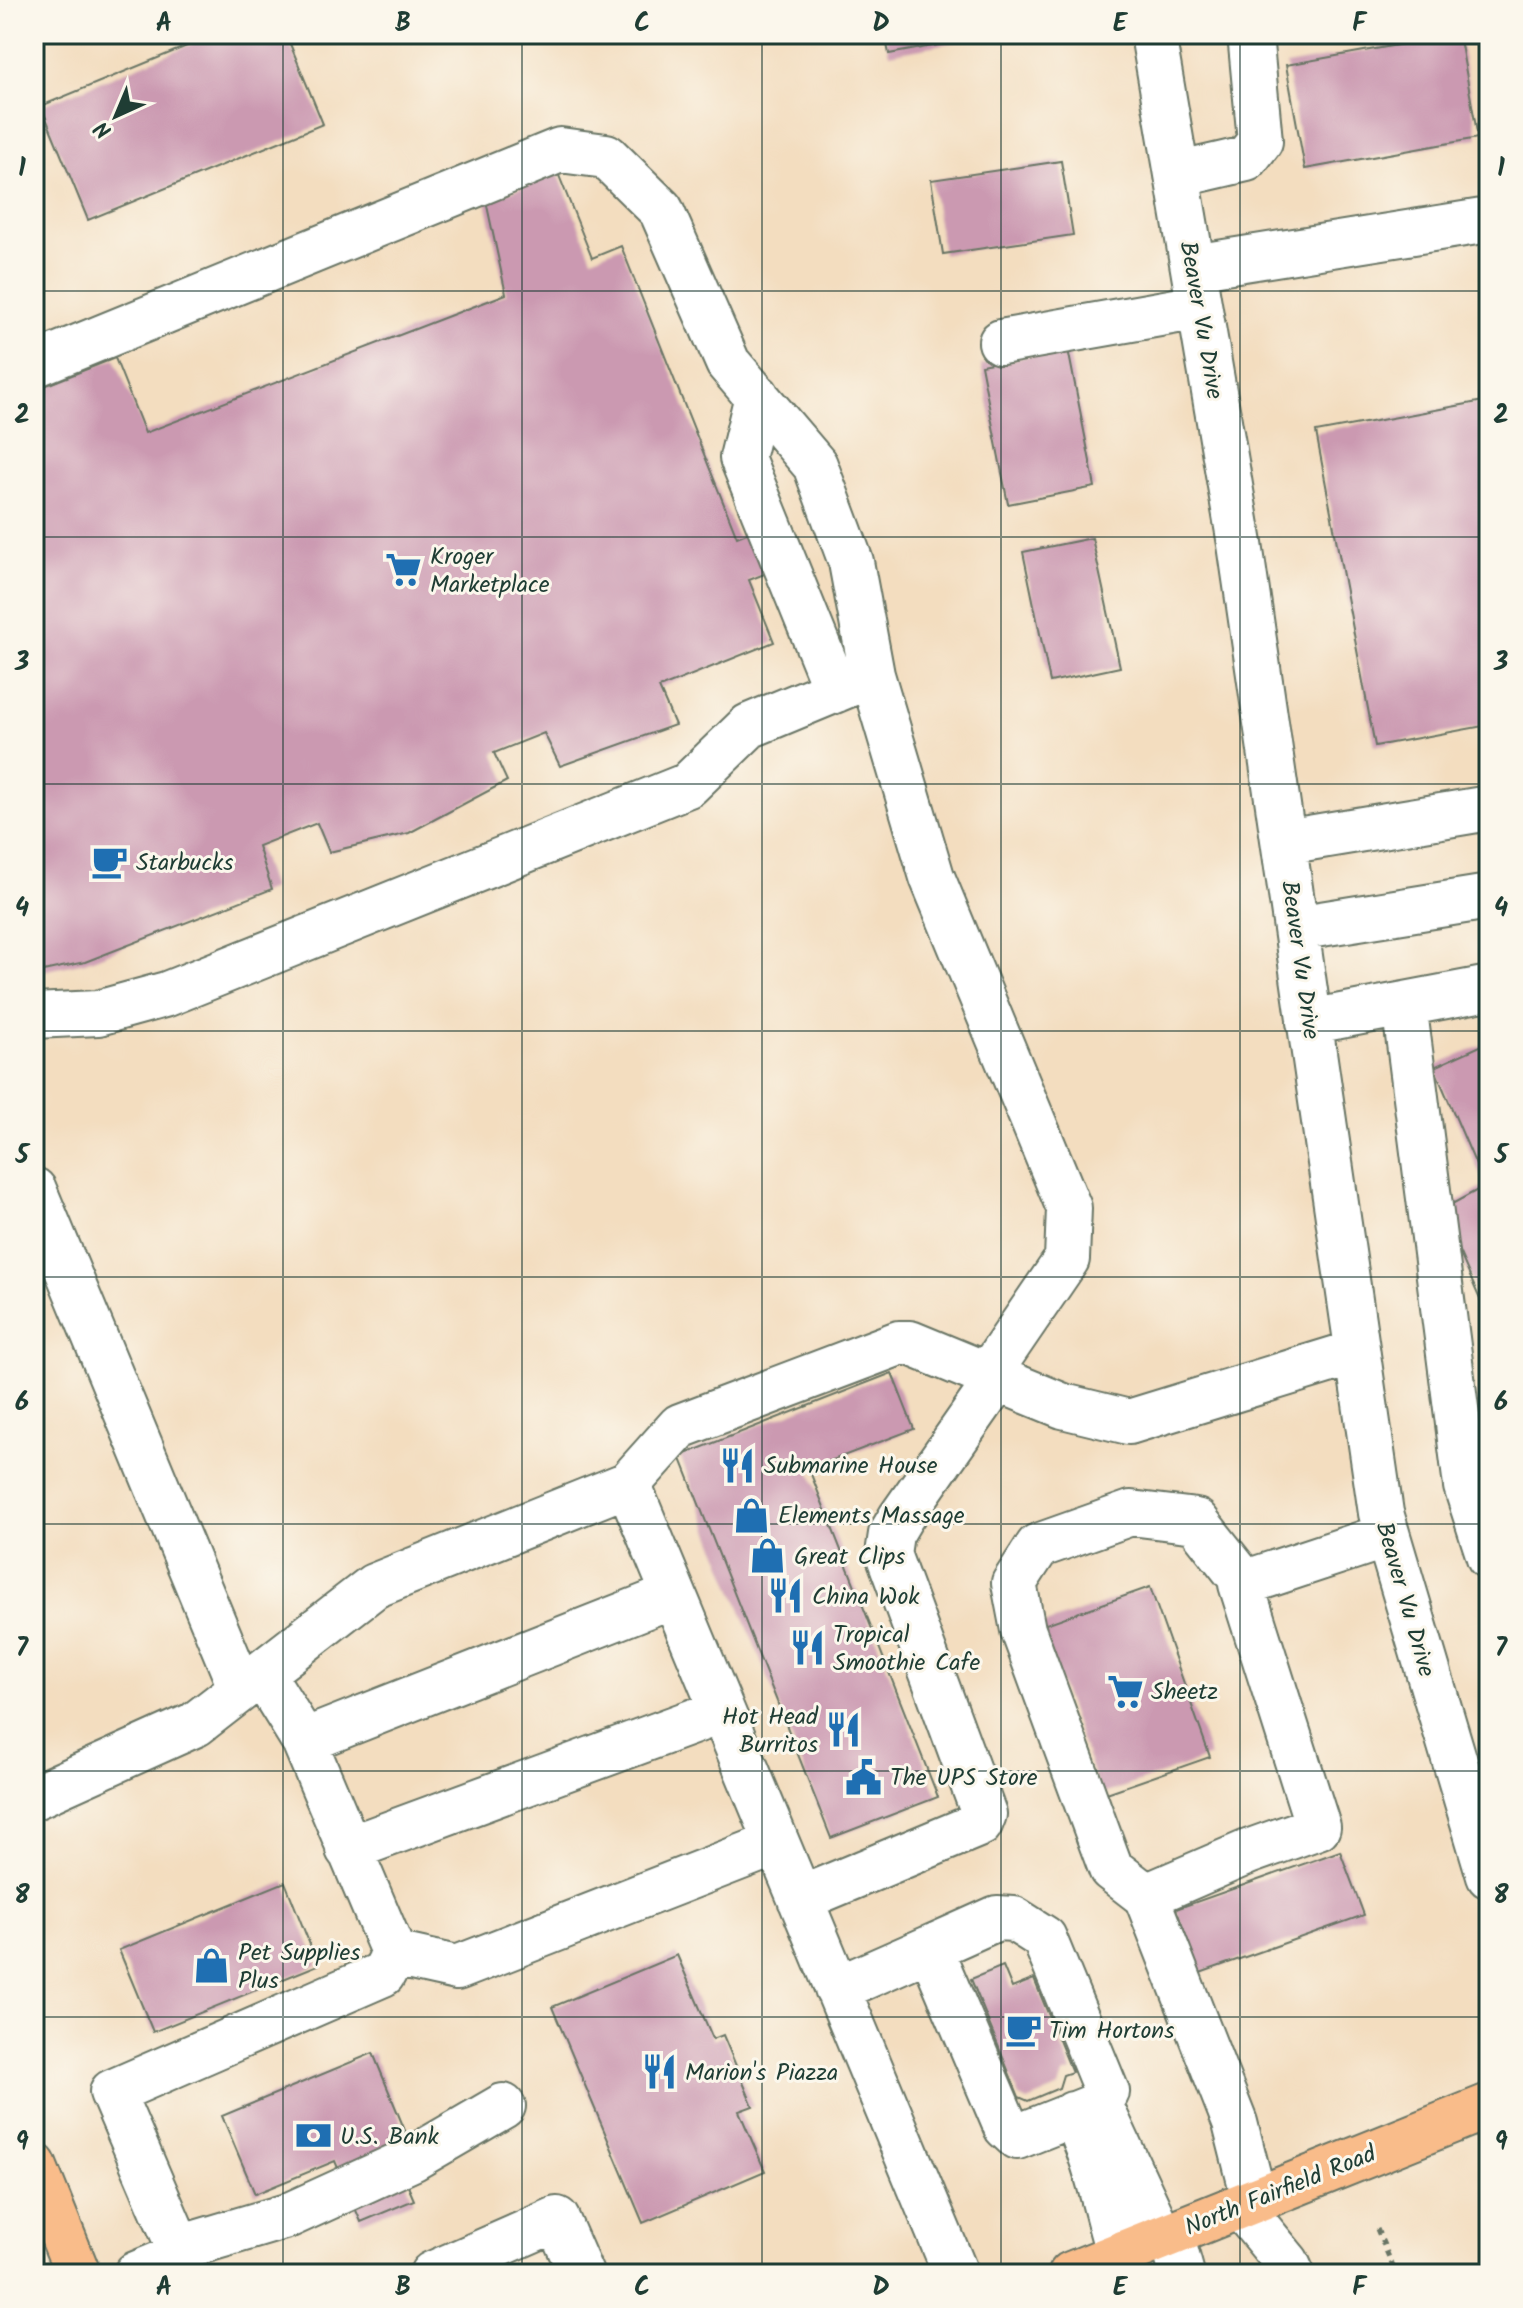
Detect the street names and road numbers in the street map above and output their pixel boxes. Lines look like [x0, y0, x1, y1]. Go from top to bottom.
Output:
street label: Beaver Vu Drive [1167, 238, 1234, 403]
street label: Beaver Vu Drive [1269, 878, 1330, 1042]
street label: Beaver Vu Drive [1364, 1517, 1445, 1682]
street label: North Fairfield Road [1179, 2135, 1383, 2248]

